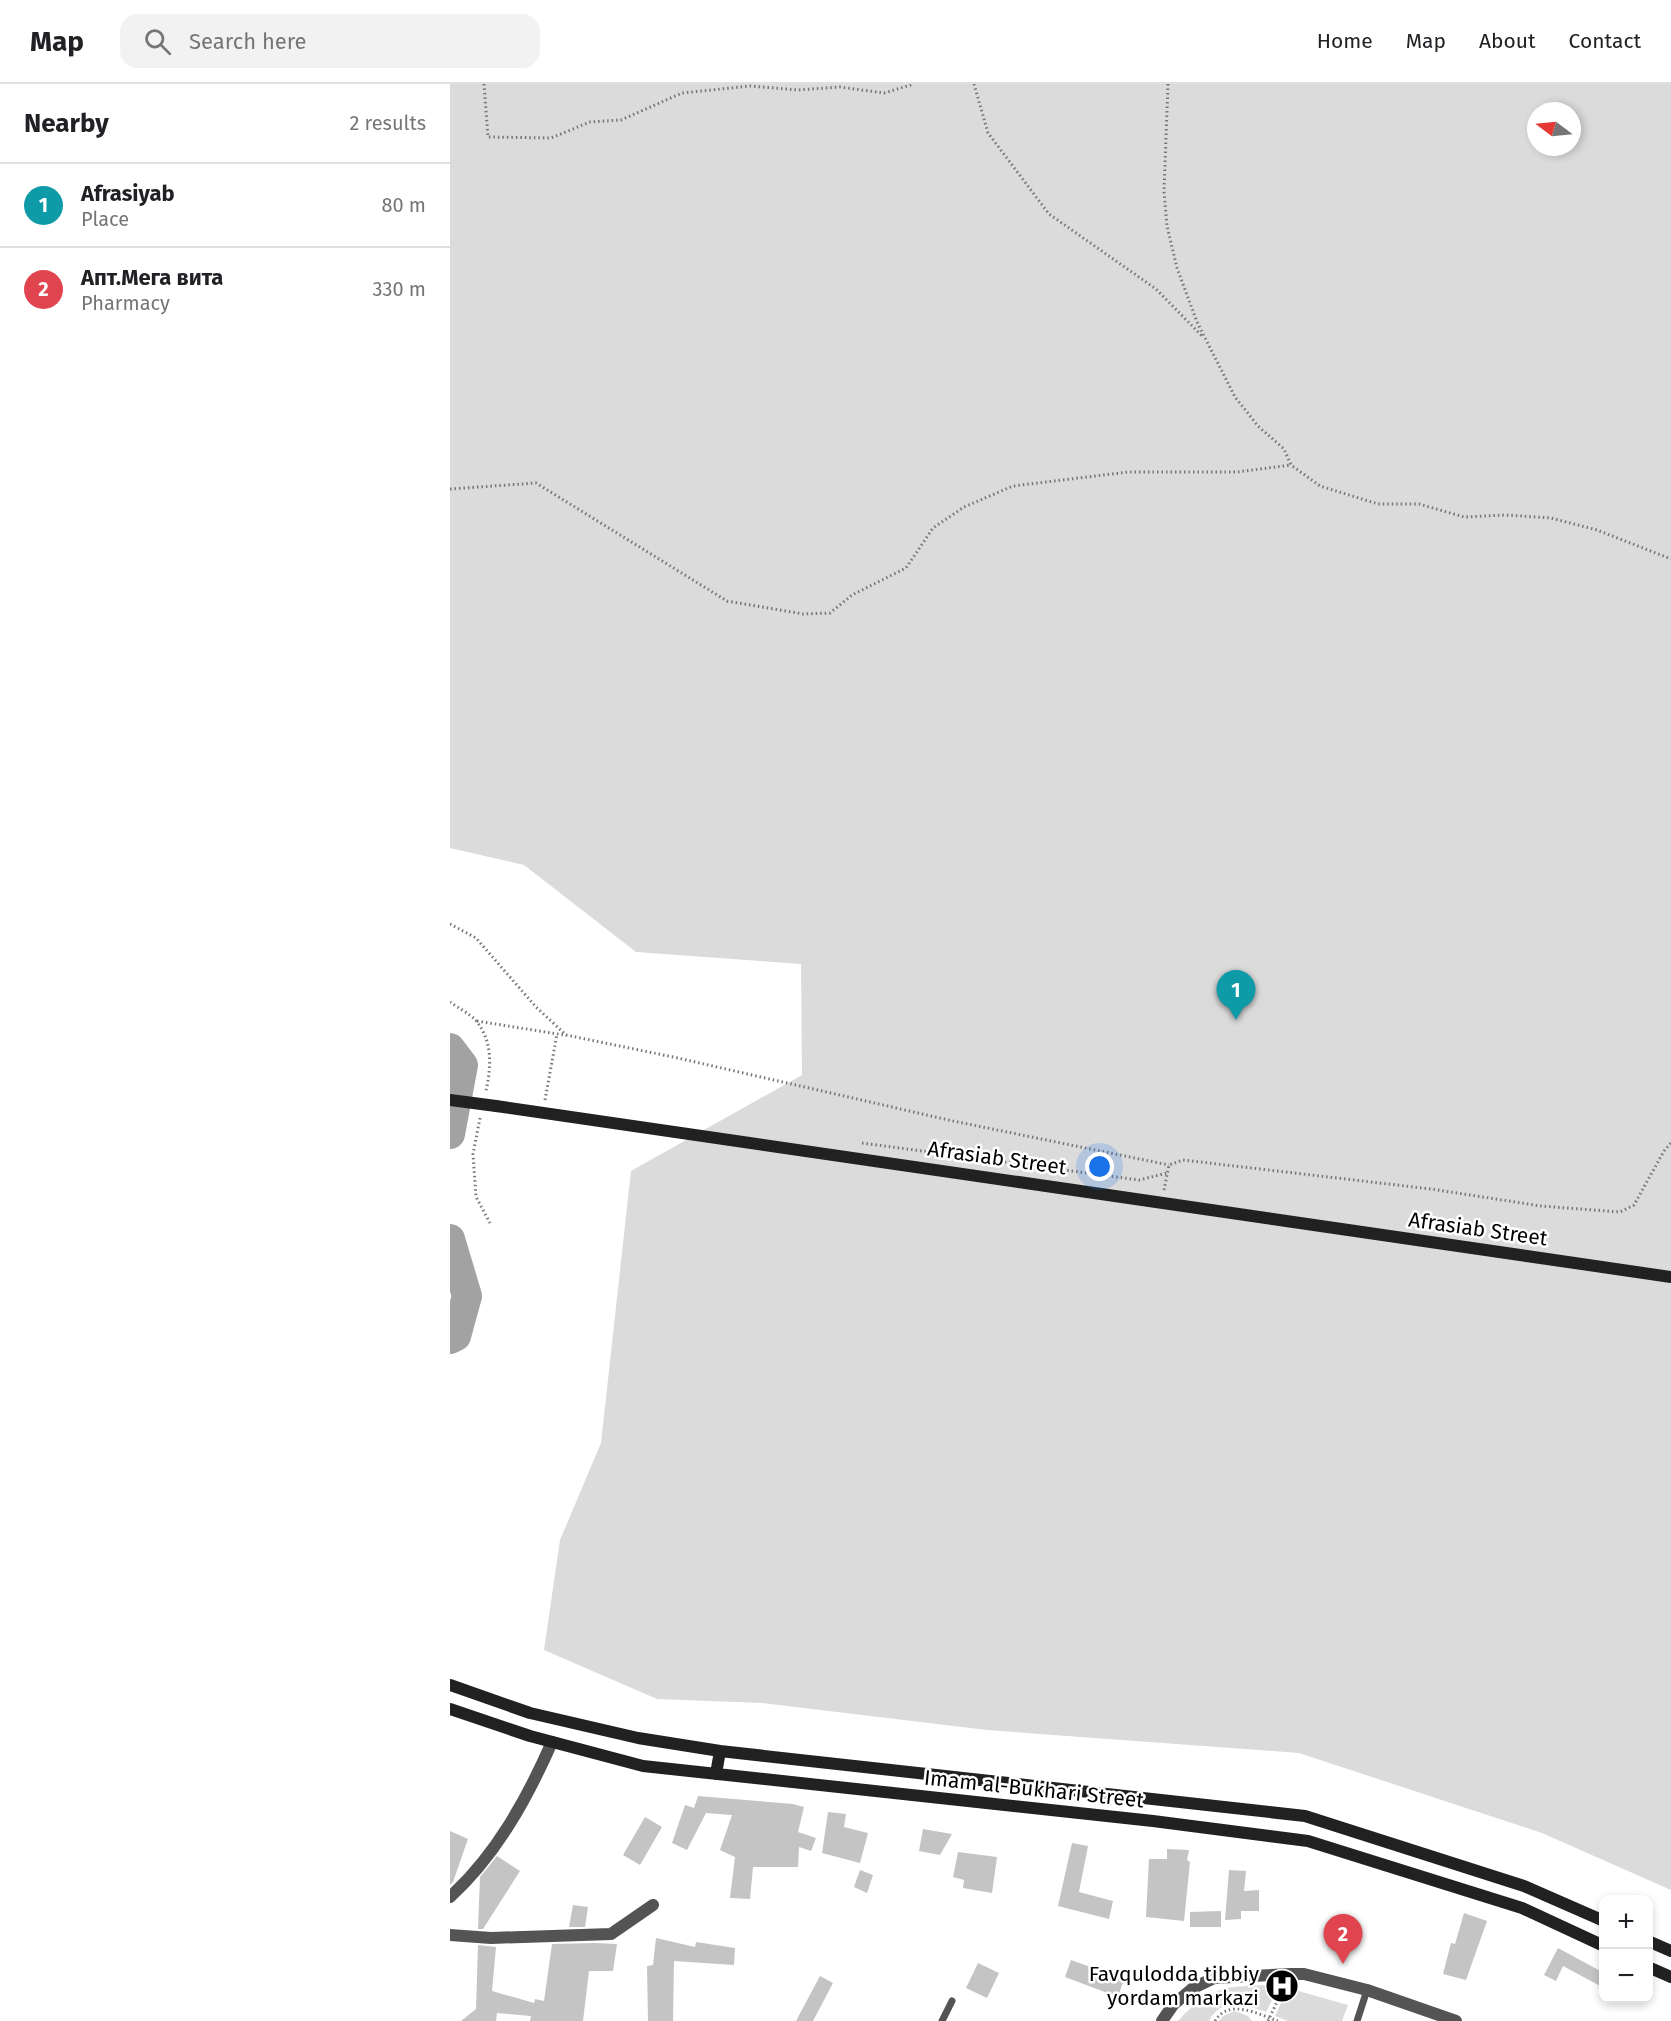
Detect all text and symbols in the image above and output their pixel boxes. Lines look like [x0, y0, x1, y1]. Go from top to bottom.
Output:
search box [120, 14, 540, 68]
text: Map [30, 25, 84, 58]
icon: search [141, 25, 174, 58]
text: Search here [189, 28, 307, 55]
text: Home [1317, 28, 1373, 54]
text: Map [1406, 28, 1446, 54]
text: About [1479, 28, 1536, 54]
text: Contact [1569, 28, 1641, 54]
north arrow [1527, 102, 1581, 156]
text: Nearby [24, 108, 109, 139]
text: 2 results [349, 111, 426, 135]
text: Afrasiyab [81, 180, 175, 207]
text: 1 [39, 193, 48, 217]
text: 80 m [381, 193, 426, 217]
text: Place [81, 207, 129, 231]
text: Апт.Мега вита [81, 264, 223, 291]
text: 2 [38, 277, 49, 301]
text: 330 m [372, 277, 426, 301]
text: Pharmacy [81, 291, 170, 315]
pin: 1 [1216, 970, 1256, 1020]
street label: Afrasiab Street [926, 1135, 1068, 1181]
your location [1085, 1152, 1114, 1181]
street label: Afrasiab Street [1407, 1206, 1549, 1252]
street label: Imam al-Bukhari Street [923, 1765, 1146, 1814]
map controls [1599, 1895, 1653, 2003]
button: + [1599, 1895, 1653, 1949]
pin: 2 [1324, 1914, 1362, 1964]
button: − [1599, 1949, 1653, 2003]
place label: Favqulodda tibbiy yordam markazi [1089, 1961, 1260, 2011]
hospital icon: Favqulodda tibbiy yordam markazi [1264, 1968, 1300, 2004]

